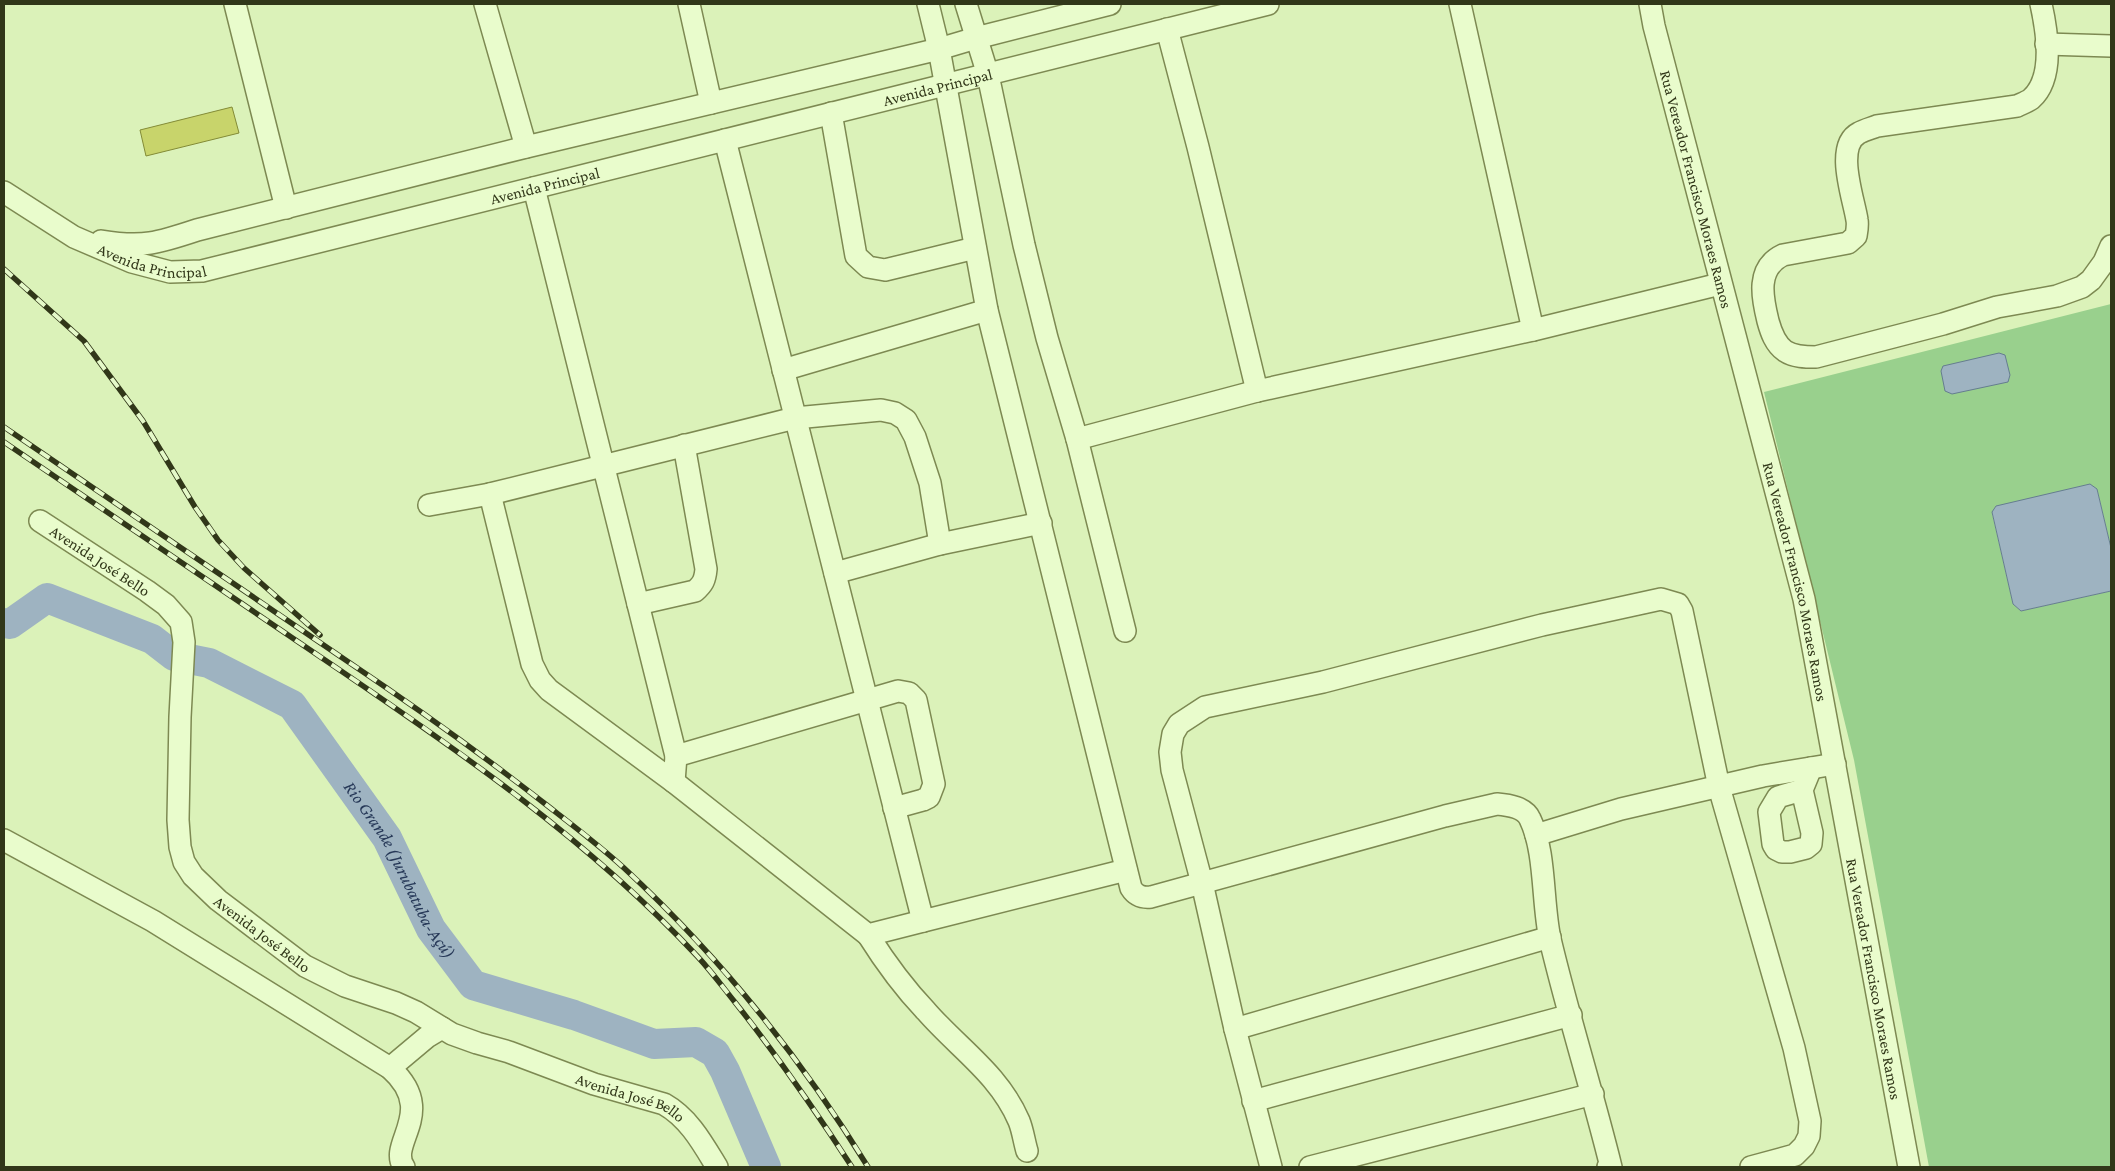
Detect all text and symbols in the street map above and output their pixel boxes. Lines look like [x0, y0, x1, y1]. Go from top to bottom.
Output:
street label: Avenida Principal [881, 65, 994, 109]
street label: Rua Vereador Francisco Moraes Ramos [1657, 69, 1735, 310]
street label: Avenida Principal [488, 164, 601, 207]
street label: Avenida Principal [95, 240, 208, 281]
street label: Rua Vereador Francisco Moraes Ramos [1760, 460, 1831, 703]
street label: Avenida José Bello [47, 522, 153, 600]
water label: Rio Grande (Jurubatuba-Açú) [340, 778, 459, 963]
street label: Rua Vereador Francisco Moraes Ramos [1843, 857, 1904, 1101]
street label: Avenida José Bello [211, 892, 312, 976]
street label: Avenida José Bello [573, 1070, 689, 1125]

